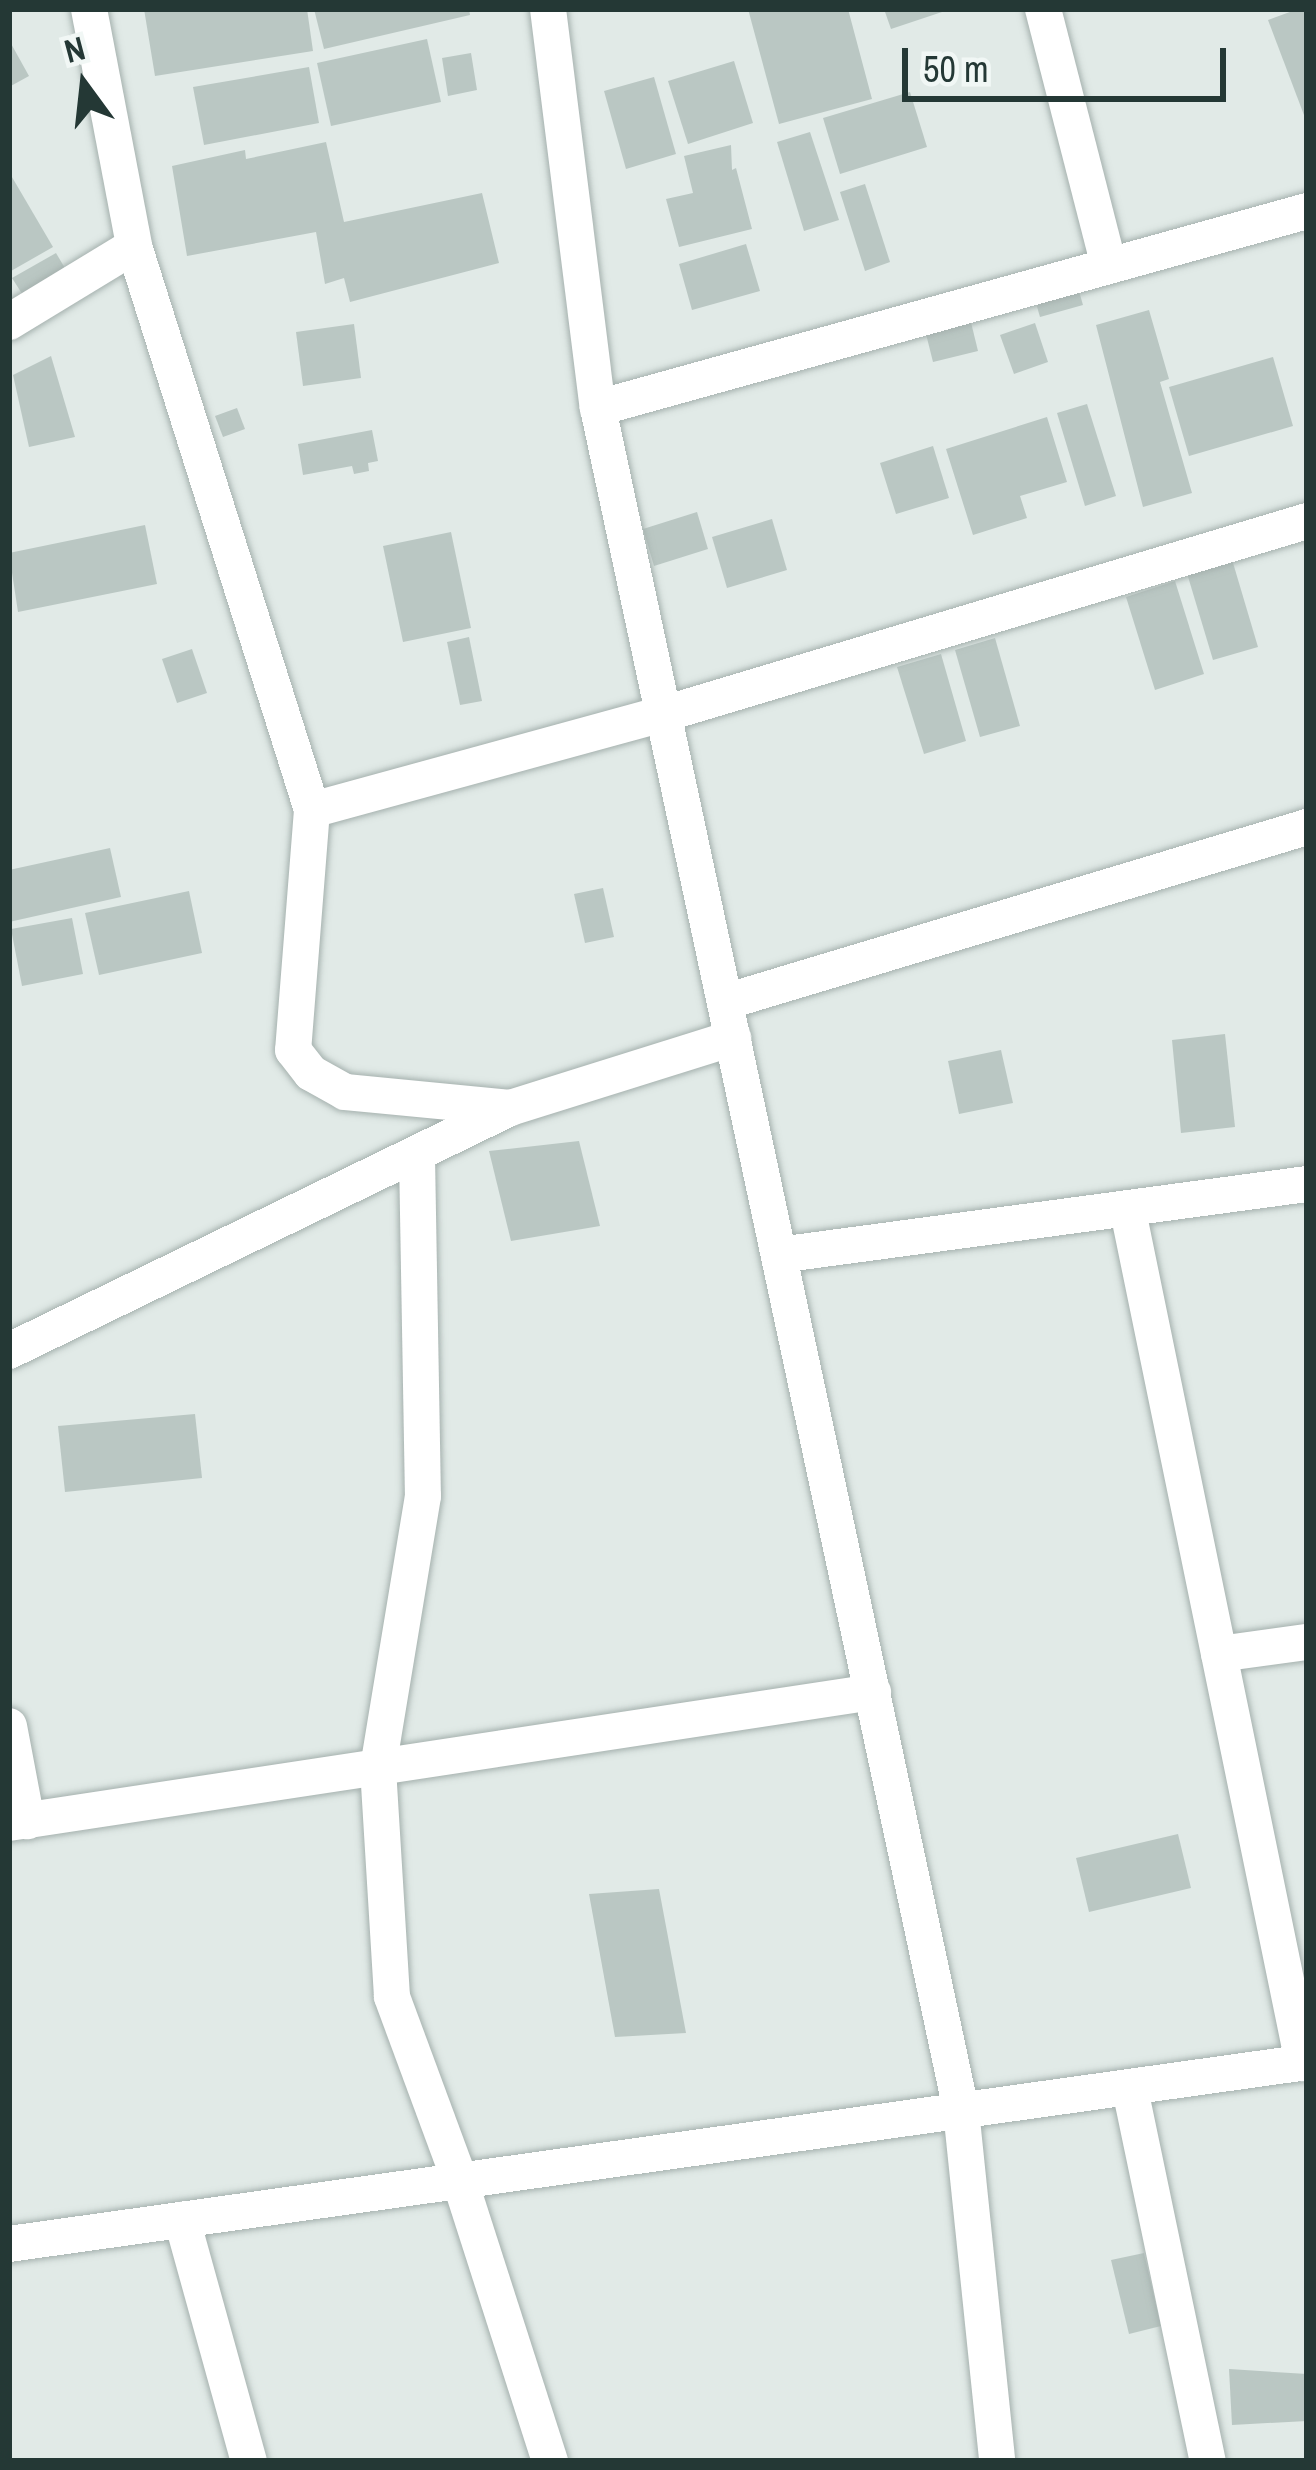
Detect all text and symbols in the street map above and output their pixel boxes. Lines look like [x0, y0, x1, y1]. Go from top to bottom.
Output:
north arrow [24, 24, 144, 144]
scale bar [908, 24, 1232, 98]
text: N [60, 25, 90, 73]
text: 50 m [923, 45, 989, 93]

